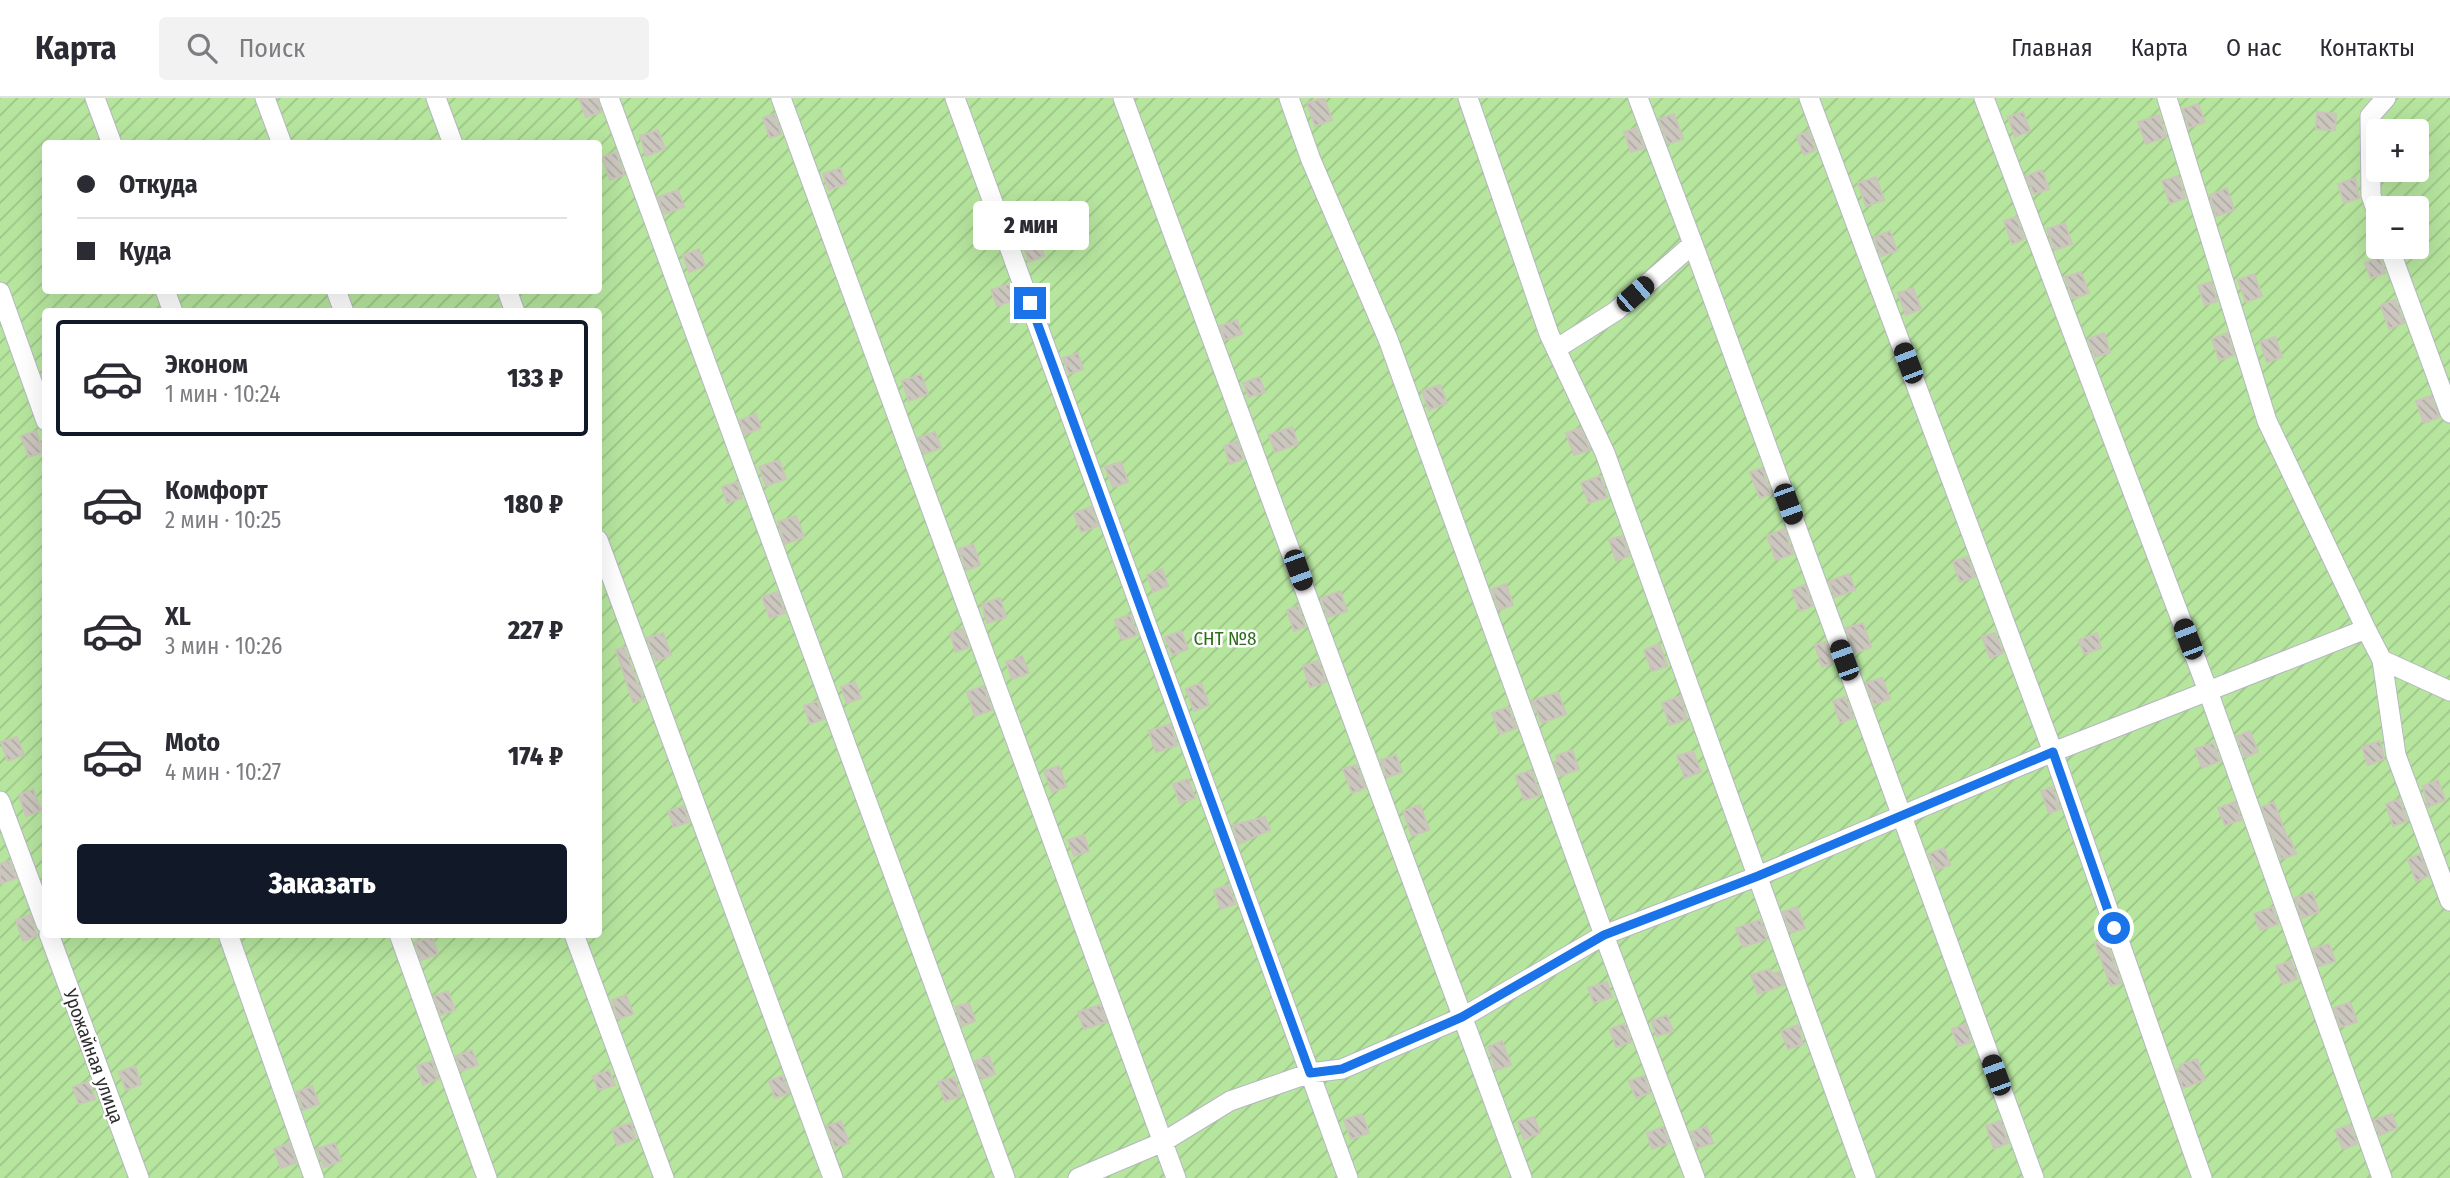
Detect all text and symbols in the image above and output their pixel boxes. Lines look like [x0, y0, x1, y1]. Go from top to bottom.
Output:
search box [159, 17, 649, 80]
text: Карта [35, 28, 117, 68]
icon: search [183, 29, 221, 67]
text: Поиск [239, 33, 305, 64]
text: Главная [2011, 34, 2093, 62]
text: Карта [2131, 34, 2188, 62]
text: О нас [2226, 34, 2281, 62]
text: Контакты [2319, 34, 2415, 62]
map controls [2366, 119, 2429, 259]
button: + [2366, 119, 2429, 182]
text: Откуда [119, 169, 198, 200]
button: − [2366, 196, 2429, 259]
callout: 2 мин [972, 202, 1088, 250]
text: 2 мин [1004, 211, 1058, 239]
text: Куда [119, 236, 172, 267]
car [1613, 272, 1658, 316]
route end [1014, 287, 1046, 319]
car [1891, 340, 1926, 386]
icon: car [81, 347, 144, 410]
text: Эконом [165, 349, 248, 380]
text: 133 ₽ [507, 363, 563, 394]
text: 1 мин · 10:24 [165, 380, 280, 408]
icon: car [81, 473, 144, 536]
text: Комфорт [165, 475, 268, 506]
car [1771, 481, 1806, 527]
text: 180 ₽ [504, 489, 563, 520]
text: 2 мин · 10:25 [165, 506, 281, 534]
car [1281, 547, 1316, 593]
icon: car [81, 599, 144, 662]
text: XL [165, 601, 191, 632]
text: 227 ₽ [508, 615, 563, 646]
car [2171, 616, 2206, 662]
park label: СНТ №8 [1193, 627, 1257, 650]
text: 3 мин · 10:26 [165, 632, 282, 660]
car [1827, 637, 1862, 683]
icon: car [81, 725, 144, 788]
text: Moto [165, 727, 220, 758]
text: 174 ₽ [508, 741, 563, 772]
text: 4 мин · 10:27 [165, 758, 281, 786]
button: Заказать [77, 844, 567, 924]
route start [2098, 912, 2130, 944]
street label: Урожайная улица [58, 985, 129, 1127]
car [1979, 1052, 2014, 1098]

